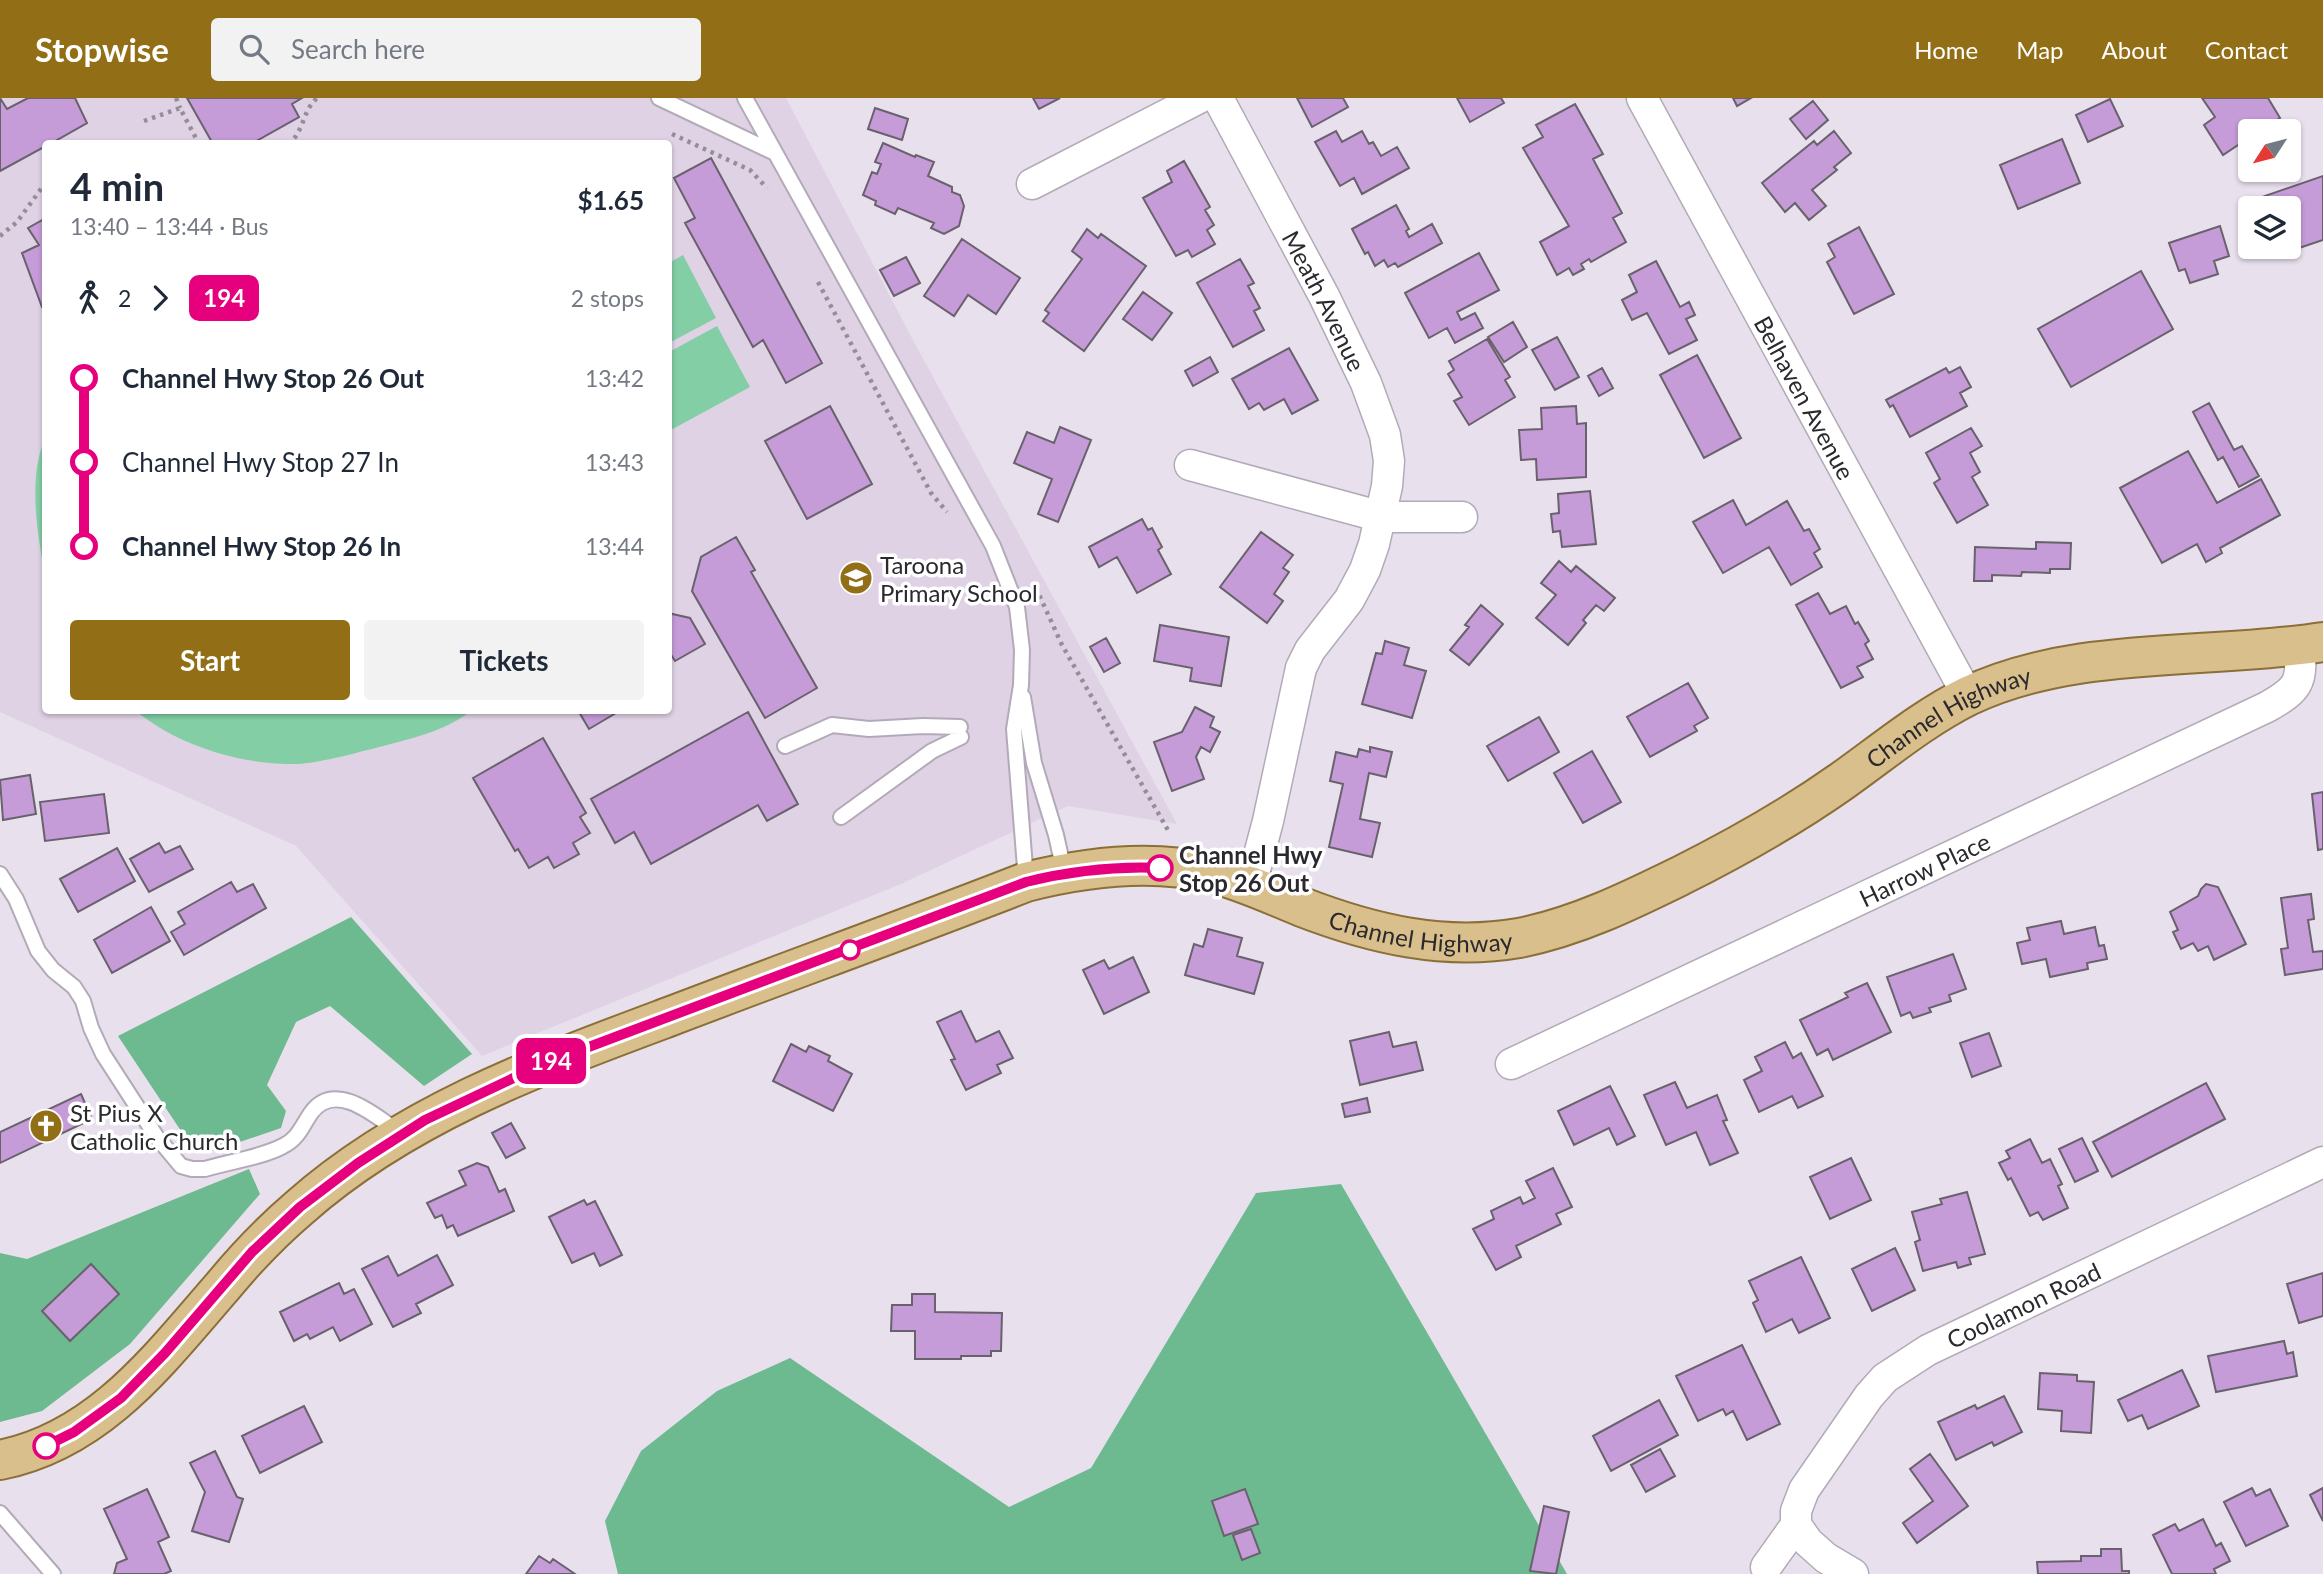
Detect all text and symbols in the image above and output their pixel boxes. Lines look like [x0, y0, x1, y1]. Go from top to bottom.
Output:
search box [211, 18, 701, 81]
text: Stopwise [35, 29, 169, 69]
icon: search [235, 30, 273, 68]
text: Search here [291, 33, 425, 65]
text: Home [1914, 35, 1978, 64]
text: Map [2016, 35, 2064, 64]
text: About [2102, 35, 2167, 64]
text: Contact [2205, 35, 2288, 64]
north arrow [2238, 119, 2301, 182]
map controls [2238, 119, 2301, 259]
text: 4 min [70, 163, 164, 209]
text: $1.65 [578, 184, 644, 216]
button: layers [2238, 196, 2301, 259]
text: 13:40 – 13:44 · Bus [70, 212, 269, 240]
street label: Meath Avenue [1277, 225, 1372, 375]
icon: walk [70, 279, 108, 317]
icon: forward [141, 279, 179, 317]
text: 194 [203, 283, 245, 312]
text: 2 [118, 284, 131, 312]
text: 2 stops [571, 284, 644, 312]
street label: Belhaven Avenue [1749, 311, 1861, 484]
text: Channel Hwy Stop 26 Out [122, 362, 424, 394]
text: 13:42 [585, 364, 644, 392]
text: Channel Hwy Stop 27 In [122, 446, 399, 478]
text: 13:43 [585, 448, 644, 476]
text: Channel Hwy Stop 26 In [122, 530, 401, 562]
text: 13:44 [585, 532, 644, 560]
place label: Taroona Primary School [880, 550, 1038, 607]
school or university icon: Taroona Primary School [837, 559, 875, 597]
button: Start [70, 620, 350, 700]
button: Tickets [364, 620, 644, 700]
street label: Channel Highway [1860, 660, 2034, 773]
street label: Harrow Place [1854, 826, 1994, 912]
place label: Channel Hwy Stop 26 Out [1179, 840, 1323, 897]
marker: Channel Hwy Stop 26 Out [1147, 855, 1173, 881]
street label: Channel Highway [1326, 903, 1515, 957]
unlabelled marker [840, 940, 860, 960]
line badge: 194 [511, 1038, 591, 1084]
text: 194 [530, 1046, 572, 1075]
place label: St Pius X Catholic Church [70, 1098, 238, 1155]
church icon: St Pius X Catholic Church [27, 1107, 65, 1145]
street label: Coolamon Road [1942, 1256, 2105, 1354]
unlabelled marker [33, 1433, 59, 1459]

